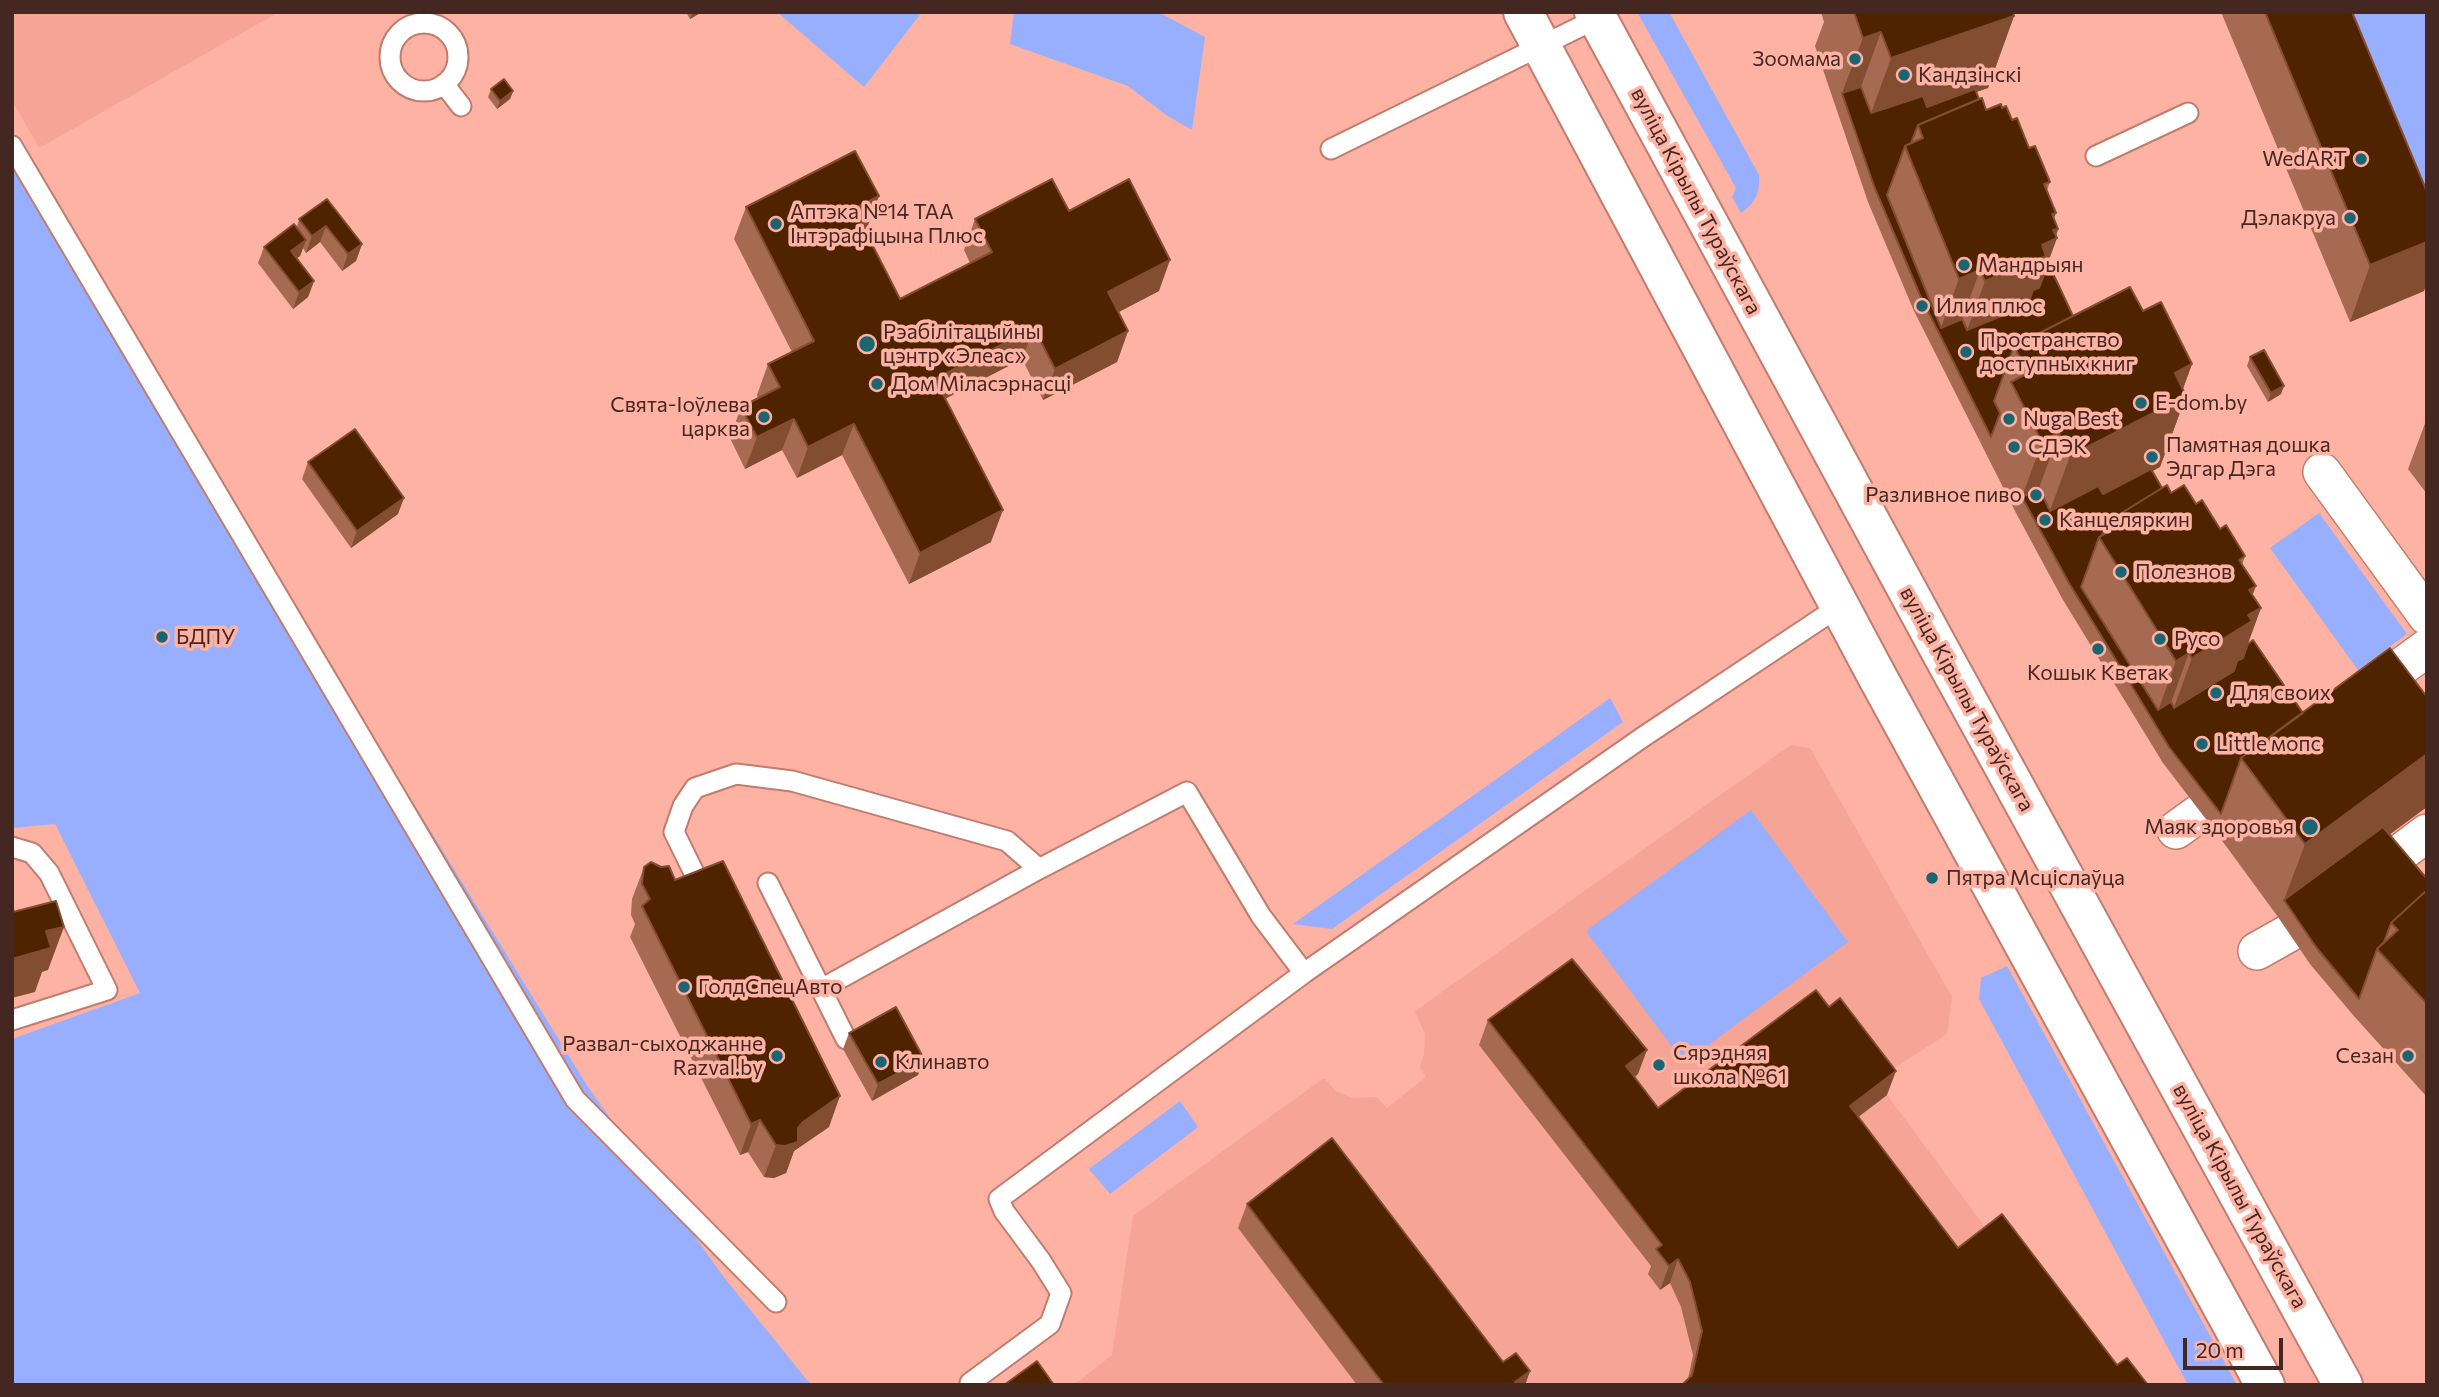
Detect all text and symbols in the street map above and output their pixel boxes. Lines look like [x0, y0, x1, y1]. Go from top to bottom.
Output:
place label: Зоомама [1752, 46, 1841, 72]
marker: Зоомама [1847, 51, 1863, 67]
place label: Кандзінскі [1918, 62, 2022, 88]
marker: Кандзінскі [1896, 67, 1912, 83]
street label: вуліца Кірылы Тураўскага [1625, 83, 1767, 319]
place label: WedART [2262, 146, 2347, 172]
marker: WedART [2353, 151, 2369, 167]
place label: Аптэка №14 ТАА Інтэрафіцына Плюс [790, 199, 983, 249]
place label: Дэлакруа [2241, 205, 2336, 231]
marker: Дэлакруа [2342, 210, 2358, 226]
marker: Аптэка №14 ТАА Інтэрафіцына Плюс [768, 216, 784, 232]
place label: Мандрыян [1978, 252, 2084, 278]
marker: Мандрыян [1956, 257, 1972, 273]
place label: Илия плюс [1936, 293, 2043, 319]
marker: Илия плюс [1914, 298, 1930, 314]
place label: Рэабілітацыйны цэнтр «Элеас» [883, 319, 1041, 369]
place label: Пространство доступных книг [1980, 327, 2135, 377]
marker: Рэабілітацыйны цэнтр «Элеас» [857, 334, 877, 354]
marker: Пространство доступных книг [1958, 344, 1974, 360]
place label: Дом Міласэрнасці [891, 371, 1071, 397]
marker: Дом Міласэрнасці [869, 376, 885, 392]
place label: E-dom.by [2155, 390, 2247, 416]
place label: Свята-Іоўлева царква [610, 392, 750, 442]
marker: E-dom.by [2133, 395, 2149, 411]
place label: Nuga Best [2023, 406, 2120, 432]
marker: Свята-Іоўлева царква [756, 409, 772, 425]
marker: Nuga Best [2001, 411, 2017, 427]
place label: Памятная дошка Эдгар Дэга [2166, 432, 2331, 482]
place label: СДЭК [2028, 434, 2087, 460]
marker: СДЭК [2006, 439, 2022, 455]
marker: Памятная дошка Эдгар Дэга [2144, 449, 2160, 465]
place label: Разливное пиво [1865, 482, 2022, 508]
marker: Разливное пиво [2028, 487, 2044, 503]
place label: Канцеляркин [2059, 507, 2190, 533]
marker: Канцеляркин [2037, 512, 2053, 528]
place label: Полезнов [2135, 559, 2232, 585]
marker: Полезнов [2113, 564, 2129, 580]
street label: вуліца Кірылы Тураўскага [1895, 582, 2039, 816]
place label: БДПУ [176, 624, 235, 650]
place label: Русо [2174, 626, 2221, 652]
marker: БДПУ [154, 629, 170, 645]
marker: Русо [2152, 631, 2168, 647]
marker: Кошык Кветак [2090, 641, 2106, 657]
place label: Кошык Кветак [2027, 660, 2169, 686]
place label: Для своих [2230, 680, 2331, 706]
marker: Для своих [2208, 685, 2224, 701]
place label: Little мопс [2216, 731, 2321, 757]
marker: Little мопс [2194, 736, 2210, 752]
place label: Маяк здоровья [2144, 814, 2294, 840]
marker: Маяк здоровья [2300, 817, 2320, 837]
place label: Пятра Мсціслаўца [1946, 865, 2125, 891]
marker: Пятра Мсціслаўца [1924, 870, 1940, 886]
place label: ГолдСпецАвто [698, 974, 843, 1000]
marker: ГолдСпецАвто [676, 979, 692, 995]
place label: Развал-сыходжанне Razval.by [562, 1031, 763, 1081]
place label: Сярэдняя школа №61 [1673, 1040, 1787, 1090]
place label: Сезан [2336, 1043, 2394, 1069]
marker: Развал-сыходжанне Razval.by [769, 1048, 785, 1064]
marker: Сезан [2400, 1048, 2416, 1064]
place label: Клинавто [895, 1049, 990, 1075]
marker: Клинавто [873, 1054, 889, 1070]
marker: Сярэдняя школа №61 [1651, 1057, 1667, 1073]
street label: вуліца Кірылы Тураўскага [2168, 1079, 2312, 1313]
scale bar [2187, 1324, 2287, 1368]
text: 20 m [2196, 1337, 2244, 1362]

